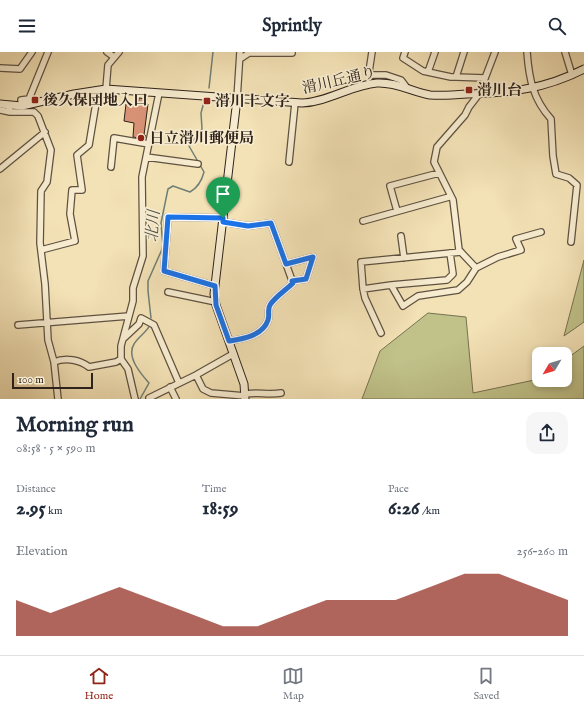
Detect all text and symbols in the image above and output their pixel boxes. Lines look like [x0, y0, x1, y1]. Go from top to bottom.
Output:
icon: menu [16, 15, 38, 37]
text: Sprintly [262, 15, 322, 38]
icon: search [546, 15, 568, 37]
street label: 滑川丘通り [300, 63, 378, 98]
place label: 滑川台 [477, 81, 522, 100]
marker: 滑川台 [464, 85, 474, 95]
place label: 後久保団地入口 [43, 91, 148, 110]
place label: 滑川十文字 [215, 92, 290, 111]
marker: 後久保団地入口 [30, 95, 40, 105]
marker: 滑川十文字 [202, 96, 212, 106]
place label: 日立滑川郵便局 [149, 129, 254, 148]
marker: 日立滑川郵便局 [136, 133, 146, 143]
pin [206, 177, 240, 218]
icon: arrive [212, 183, 234, 205]
water label: 北川 [143, 207, 165, 243]
north arrow [532, 347, 572, 387]
map controls [532, 347, 572, 387]
scale bar [12, 371, 93, 390]
text: 100 m [18, 373, 44, 387]
text: Morning run [16, 411, 134, 439]
button: share [526, 412, 568, 454]
text: 08:58 · 5 × 590 m [16, 440, 96, 457]
text: Distance [16, 482, 56, 496]
text: Time [202, 482, 226, 496]
text: Pace [388, 482, 409, 496]
text: 2.95 [16, 496, 46, 521]
text: 18:59 [202, 496, 239, 521]
text: 6:26 [388, 496, 420, 521]
text: km [46, 504, 62, 518]
text: /km [420, 504, 440, 518]
text: Elevation [16, 543, 68, 560]
text: 256–260 m [517, 543, 568, 560]
tab: Home [85, 665, 113, 703]
tab: Map [282, 665, 304, 703]
tab: Saved [473, 665, 499, 703]

